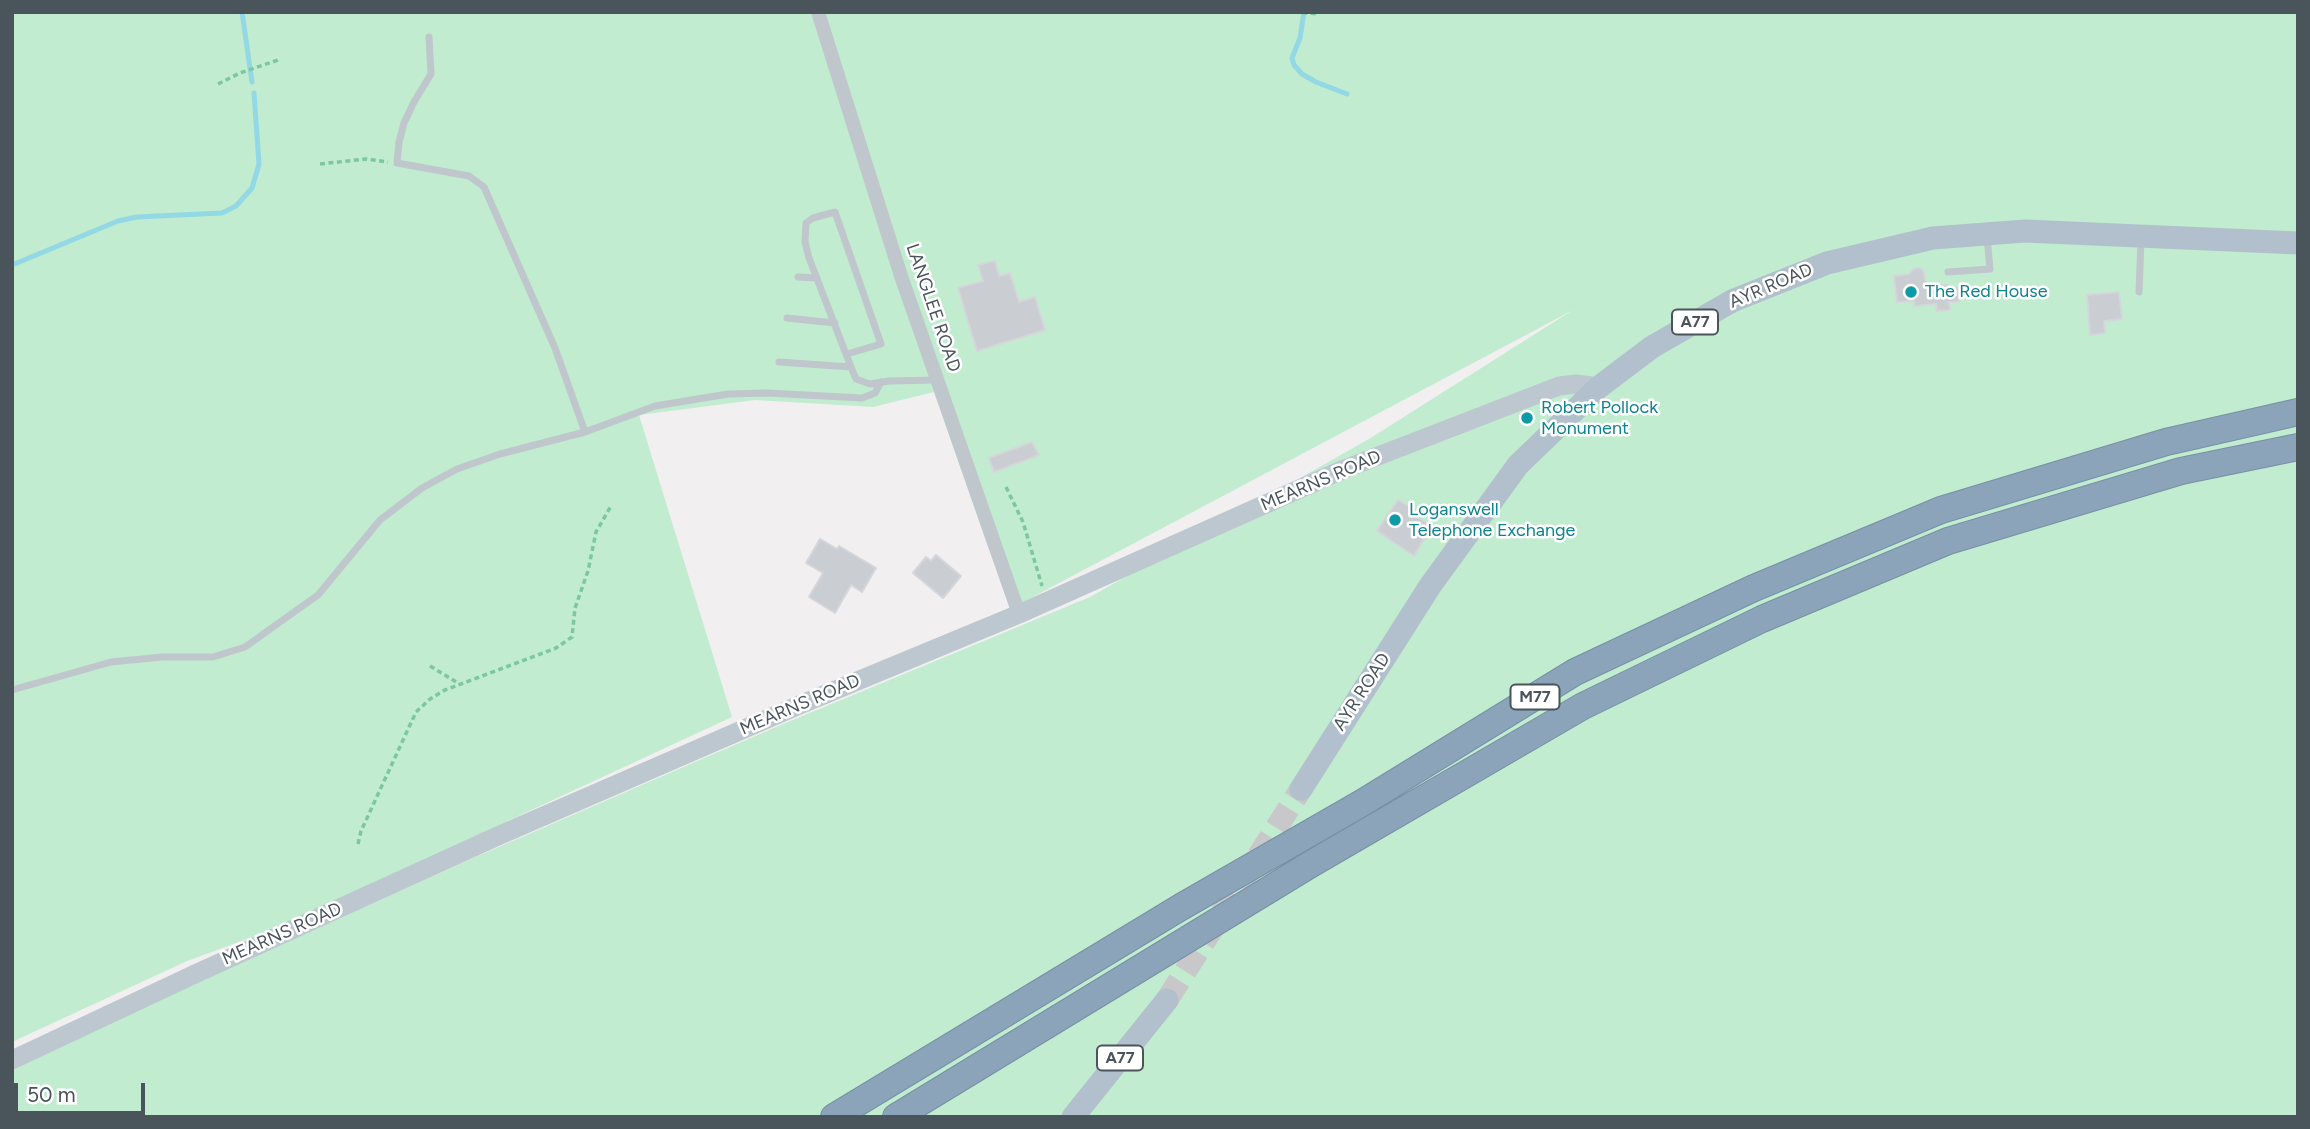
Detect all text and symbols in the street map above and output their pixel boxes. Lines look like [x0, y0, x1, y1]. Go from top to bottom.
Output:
street label: LANGLEE ROAD [901, 241, 965, 375]
street label: AYR ROAD [1726, 259, 1816, 313]
place label: The Red House [1925, 281, 2048, 303]
marker: The Red House [1903, 284, 1919, 300]
road number: A77 [1672, 310, 1718, 334]
place label: Robert Pollock Monument [1541, 397, 1658, 440]
marker: Robert Pollock Monument [1519, 410, 1535, 426]
street label: MEARNS ROAD [1258, 446, 1384, 516]
place label: Loganswell Telephone Exchange [1409, 499, 1575, 542]
marker: Loganswell Telephone Exchange [1387, 512, 1403, 528]
street label: AYR ROAD [1329, 649, 1395, 735]
street label: MEARNS ROAD [737, 670, 863, 740]
road number: M77 [1510, 684, 1560, 710]
street label: MEARNS ROAD [219, 898, 345, 970]
road number: A77 [1097, 1046, 1143, 1070]
scale bar [18, 1070, 149, 1114]
text: 50 m [27, 1082, 76, 1107]

